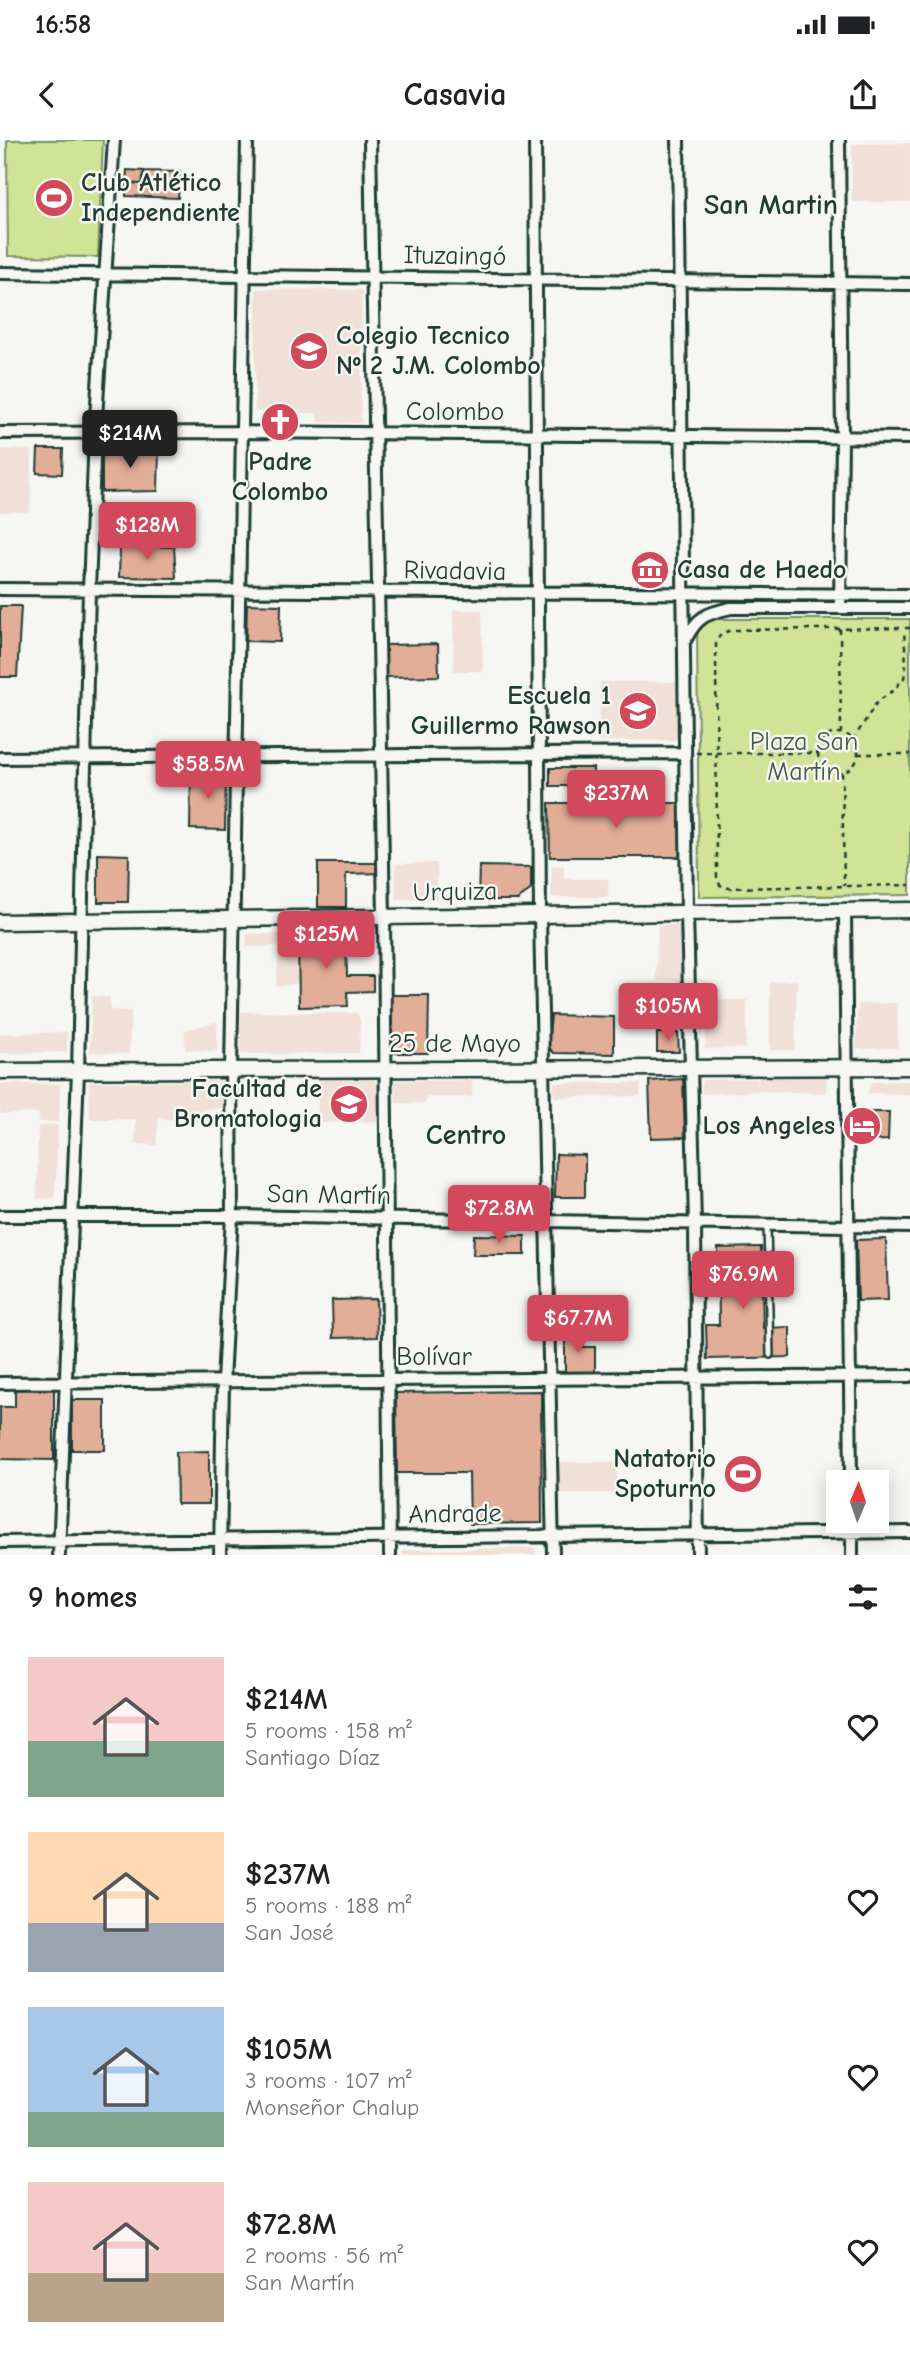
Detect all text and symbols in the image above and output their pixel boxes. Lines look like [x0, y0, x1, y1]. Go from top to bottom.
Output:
text: 16:58 [35, 10, 91, 40]
icon: back [28, 76, 66, 114]
text: Casavia [404, 76, 506, 113]
icon: share [844, 76, 882, 114]
place label: Club Atlético Independiente [81, 168, 240, 228]
sports icon: Club Atlético Independiente [33, 177, 75, 219]
district label: San Martin [704, 189, 838, 221]
street label: Ituzaingó [403, 240, 507, 272]
place label: Colegio Tecnico Nº 2 J.M. Colombo [336, 321, 541, 381]
school or university icon: Colegio Tecnico Nº 2 J.M. Colombo [288, 330, 330, 372]
street label: Colombo [406, 397, 504, 427]
church icon: Padre Colombo [259, 401, 301, 443]
pin: $214M [81, 410, 179, 470]
text: $214M [98, 419, 162, 446]
place label: Padre Colombo [232, 447, 328, 507]
pin: $128M [98, 502, 196, 562]
text: $128M [115, 511, 179, 538]
museum icon: Casa de Haedo [629, 549, 671, 591]
street label: Rivadavia [403, 555, 507, 587]
place label: Casa de Haedo [677, 555, 847, 585]
place label: Escuela 1 Guillermo Rawson [411, 681, 611, 741]
school or university icon: Escuela 1 Guillermo Rawson [617, 690, 659, 732]
park label: Plaza San Martín [750, 727, 858, 787]
pin: $58.5M [151, 742, 265, 801]
text: $58.5M [172, 750, 244, 777]
pin: $237M [567, 770, 665, 830]
text: $237M [583, 779, 649, 806]
street label: Urquiza [412, 876, 498, 908]
pin: $125M [277, 912, 375, 971]
text: $125M [293, 920, 359, 947]
pin: $105M [619, 984, 717, 1043]
text: $105M [635, 992, 701, 1019]
street label: 25 de Mayo [389, 1029, 521, 1059]
place label: Facultad de Bromatologia [174, 1074, 322, 1134]
school or university icon: Facultad de Bromatologia [328, 1083, 370, 1125]
hotel icon: Los Angeles [841, 1105, 883, 1147]
place label: Los Angeles [702, 1111, 835, 1141]
district label: Centro [426, 1119, 506, 1151]
street label: San Martín [267, 1179, 391, 1211]
pin: $72.8M [442, 1186, 556, 1245]
text: $72.8M [464, 1194, 534, 1221]
pin: $76.9M [686, 1252, 800, 1311]
text: $76.9M [708, 1260, 778, 1287]
pin: $67.7M [521, 1296, 635, 1355]
text: $67.7M [543, 1304, 613, 1331]
street label: Bolívar [396, 1342, 472, 1372]
place label: Natatorio Spoturno [613, 1444, 716, 1504]
sports icon: Natatorio Spoturno [722, 1453, 764, 1495]
north arrow [826, 1470, 889, 1533]
map controls [826, 1470, 889, 1533]
street label: Andrade [408, 1498, 502, 1530]
icon: filters [844, 1578, 882, 1616]
text: 9 homes [28, 1580, 137, 1615]
text: $214M [245, 1682, 328, 1717]
icon: home [84, 1685, 168, 1769]
icon: heart [844, 1708, 882, 1746]
text: 5 rooms · 158 m² [245, 1717, 412, 1744]
text: Santiago Díaz [245, 1744, 380, 1771]
text: $237M [245, 1857, 330, 1892]
icon: home [84, 1860, 168, 1944]
icon: heart [844, 1883, 882, 1921]
text: 5 rooms · 188 m² [245, 1892, 411, 1919]
text: San José [245, 1919, 334, 1946]
text: $105M [245, 2032, 332, 2067]
icon: home [84, 2035, 168, 2119]
icon: heart [844, 2058, 882, 2096]
text: 3 rooms · 107 m² [245, 2067, 412, 2094]
text: Monseñor Chalup [245, 2094, 419, 2121]
text: $72.8M [245, 2207, 336, 2242]
icon: home [84, 2210, 168, 2294]
icon: heart [844, 2233, 882, 2271]
text: 2 rooms · 56 m² [245, 2242, 403, 2269]
text: San Martín [245, 2269, 355, 2296]

